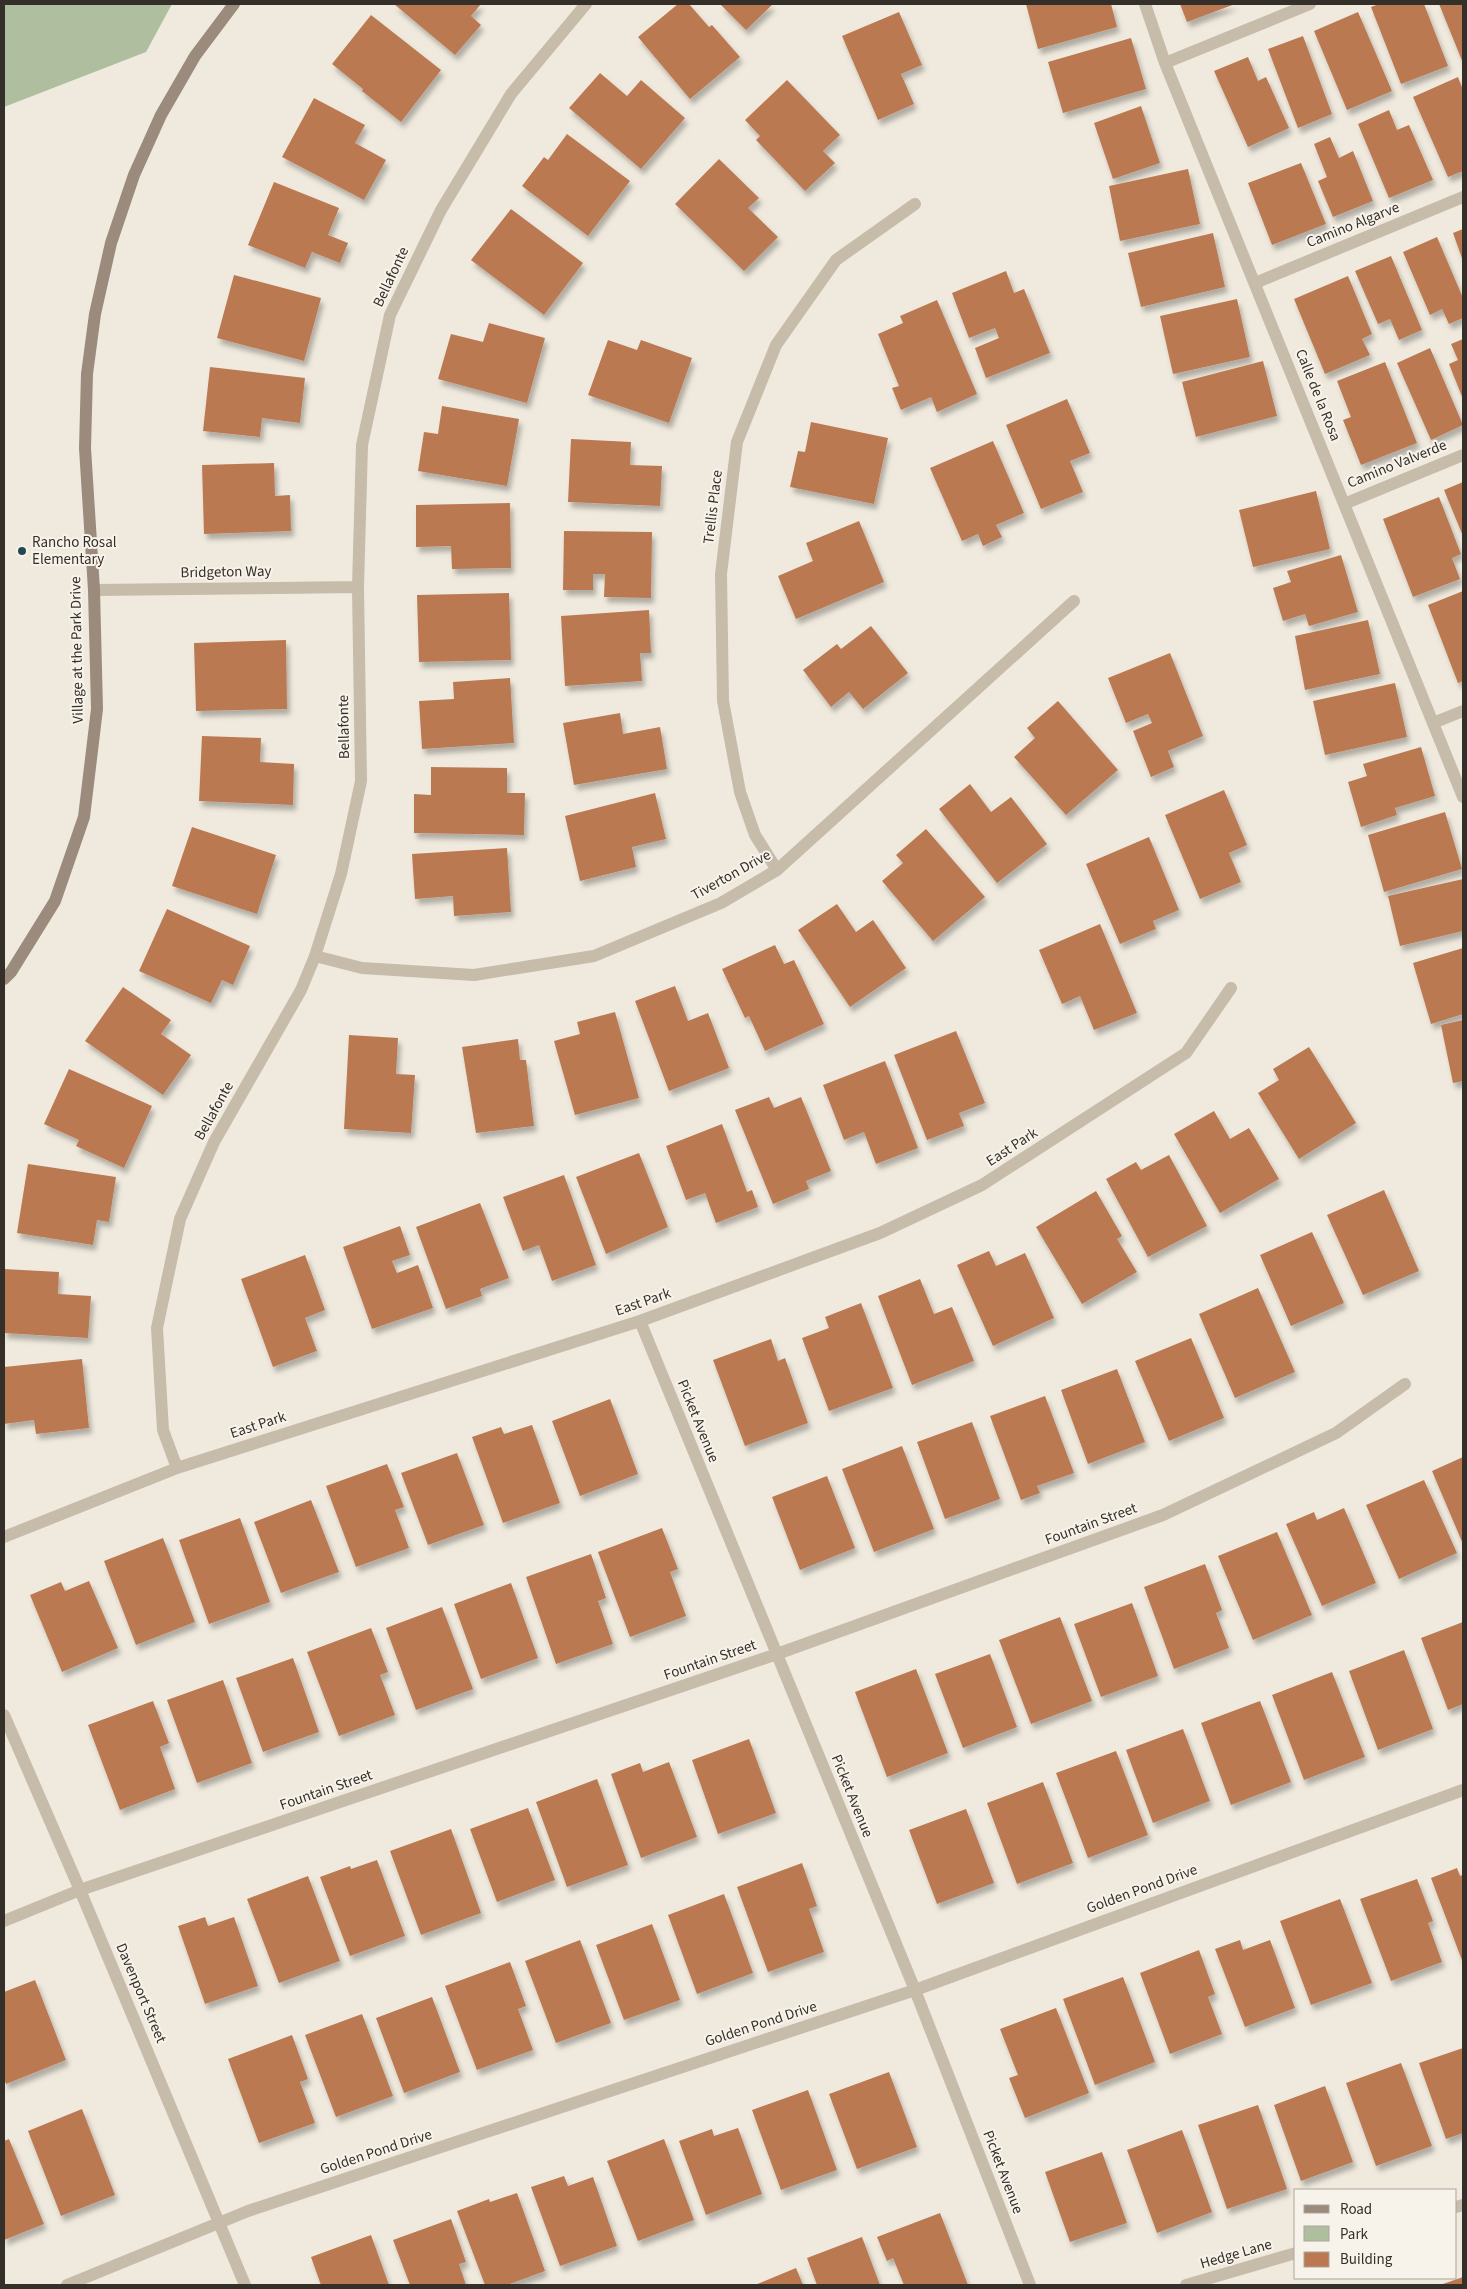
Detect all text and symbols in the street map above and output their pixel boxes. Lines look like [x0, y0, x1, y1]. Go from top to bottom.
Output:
street label: Camino Algarve [1303, 197, 1403, 253]
street label: Bellafonte [368, 243, 414, 311]
street label: Calle de la Rosa [1290, 346, 1346, 444]
street label: Camino Valverde [1344, 434, 1450, 494]
street label: Trellis Place [698, 469, 728, 545]
place label: Rancho Rosal Elementary [32, 532, 117, 570]
marker: Rancho Rosal Elementary [16, 545, 28, 557]
street label: Bridgeton Way [180, 561, 272, 583]
street label: Village at the Park Drive [65, 576, 89, 724]
street label: Bellafonte [333, 695, 355, 759]
street label: Tiverton Drive [687, 844, 775, 906]
street label: Bellafonte [189, 1078, 239, 1144]
street label: East Park [982, 1122, 1042, 1171]
street label: East Park [612, 1283, 674, 1321]
street label: Picket Avenue [672, 1376, 724, 1466]
street label: East Park [227, 1406, 289, 1444]
street label: Fountain Street [1042, 1498, 1140, 1550]
street label: Fountain Street [661, 1634, 759, 1686]
street label: Picket Avenue [826, 1751, 878, 1841]
street label: Fountain Street [277, 1764, 375, 1816]
street label: Golden Pond Drive [1084, 1859, 1200, 1919]
street label: Davenport Street [110, 1940, 172, 2046]
street label: Golden Pond Drive [702, 1996, 820, 2052]
street label: Golden Pond Drive [317, 2124, 435, 2180]
street label: Picket Avenue [977, 2127, 1029, 2217]
legend [1294, 2189, 1457, 2279]
text: Road [1340, 2199, 1372, 2220]
text: Park [1340, 2224, 1369, 2245]
street label: Hedge Lane [1198, 2234, 1274, 2274]
text: Building [1340, 2249, 1393, 2270]

